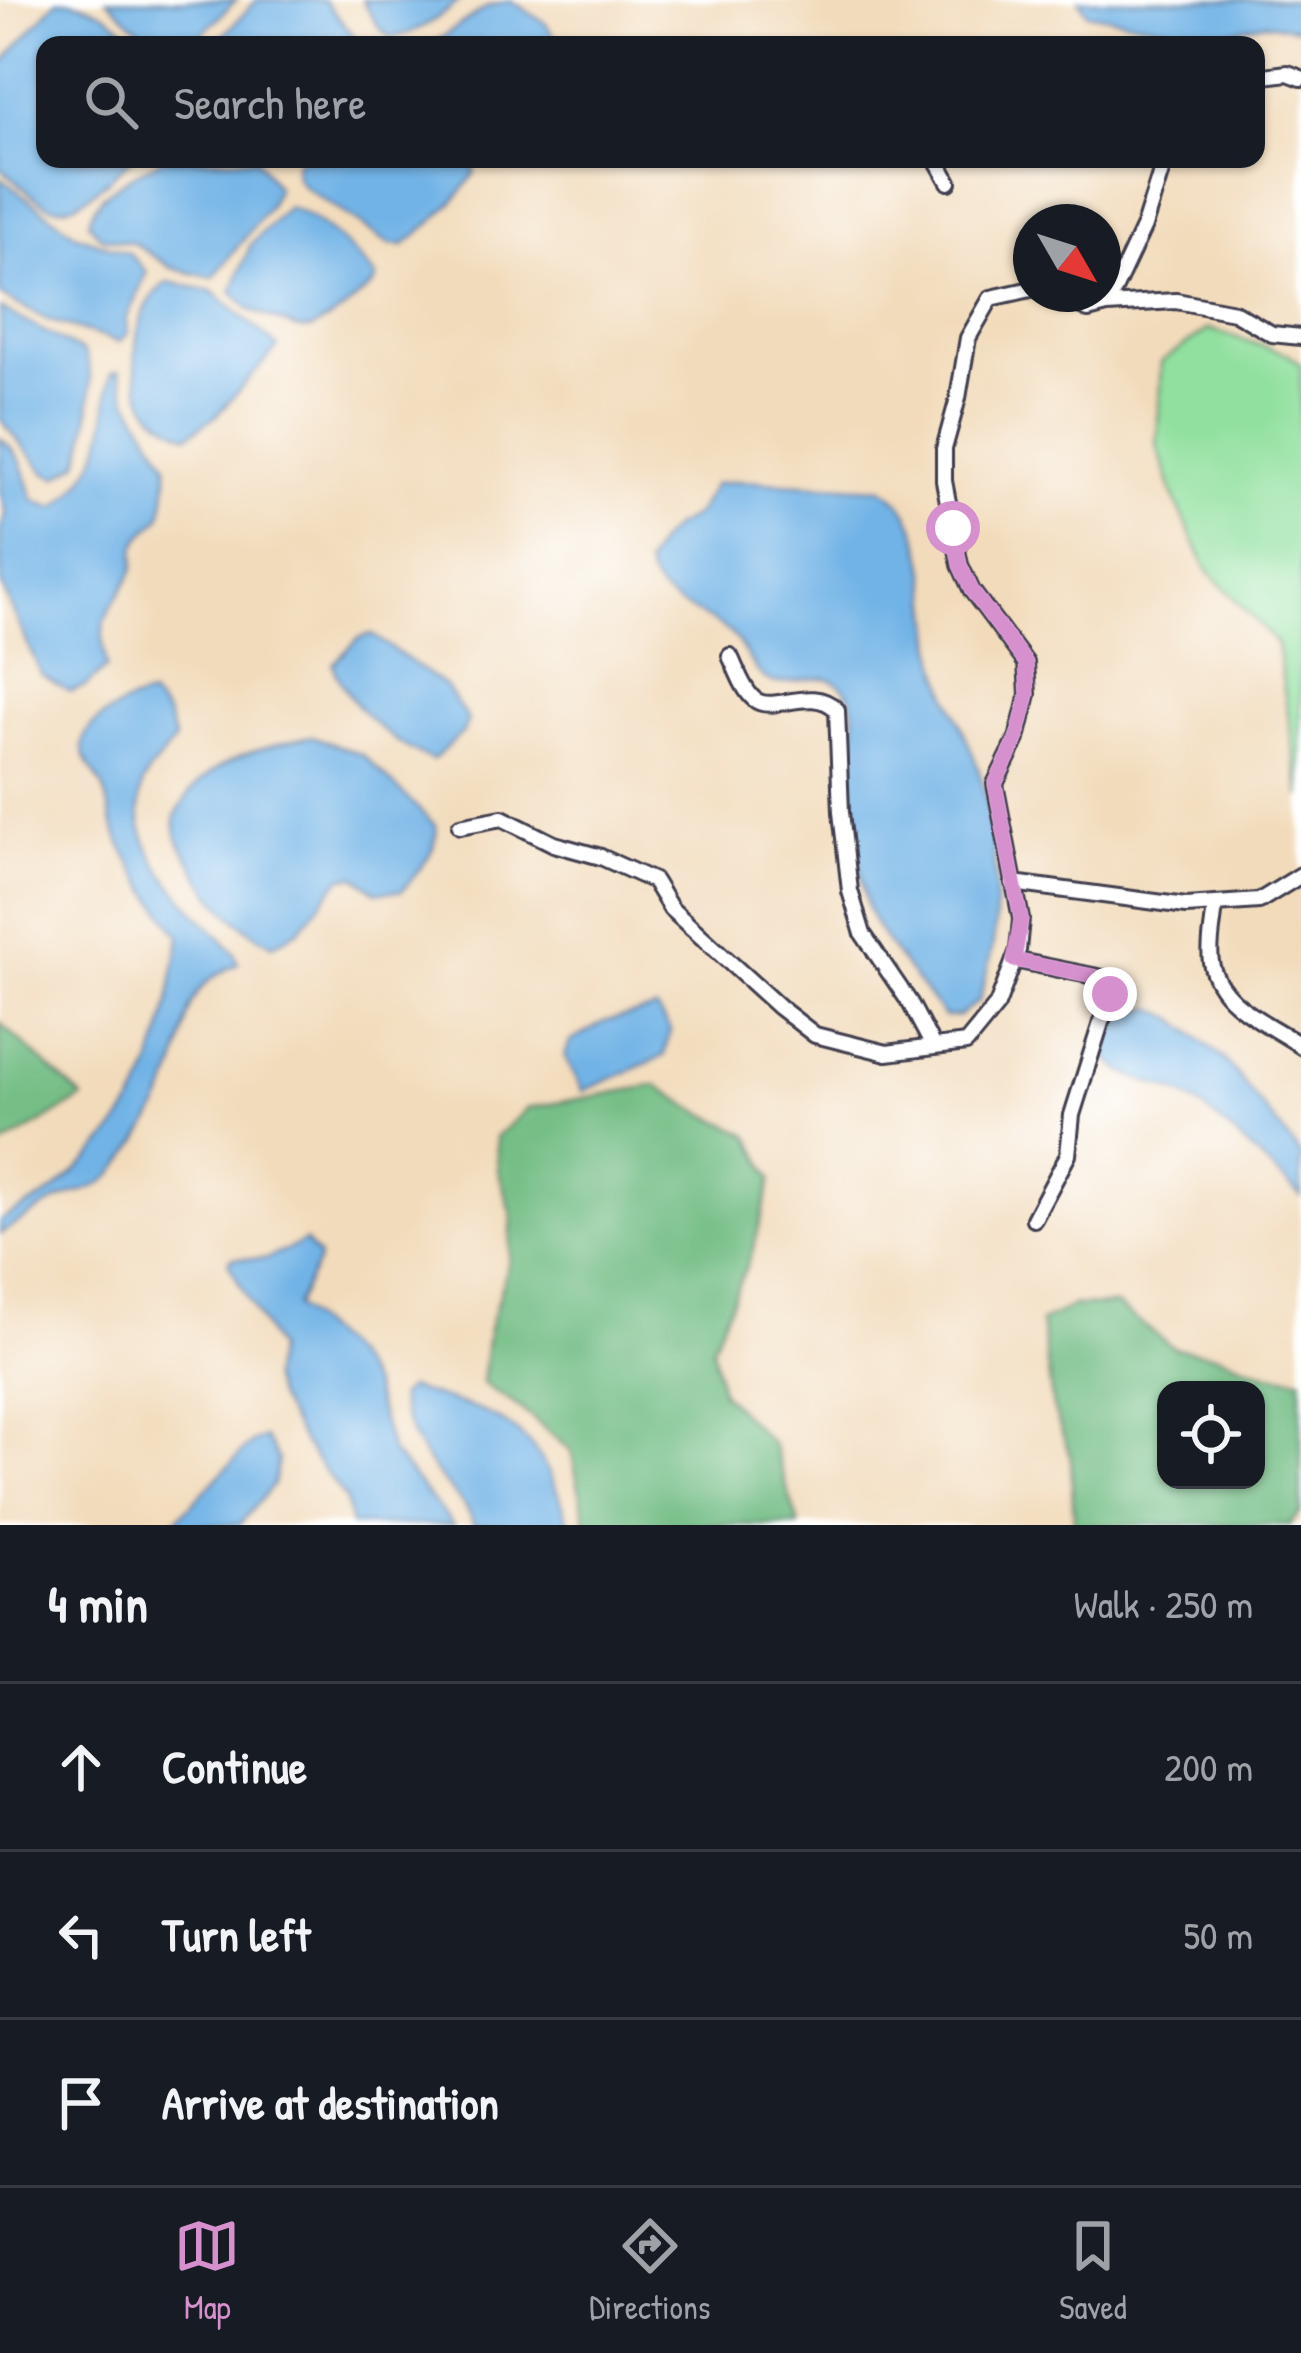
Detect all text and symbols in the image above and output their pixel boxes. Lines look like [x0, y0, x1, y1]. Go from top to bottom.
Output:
search box [36, 36, 1265, 168]
icon: search [78, 69, 144, 135]
text: Search here [174, 72, 366, 133]
north arrow [1013, 204, 1121, 312]
route start [926, 501, 980, 555]
route end [1083, 967, 1137, 1021]
map controls [1157, 1381, 1265, 1489]
button: locate [1157, 1381, 1265, 1489]
text: 4 min [48, 1569, 148, 1638]
text: Walk · 250 m [1074, 1577, 1253, 1630]
icon: ahead [48, 1734, 114, 1800]
text: Continue [162, 1736, 307, 1797]
text: 200 m [1164, 1740, 1253, 1793]
icon: left [48, 1902, 114, 1968]
text: Turn left [162, 1904, 311, 1965]
text: 50 m [1184, 1908, 1253, 1961]
icon: arrive [48, 2070, 114, 2136]
text: Arrive at destination [162, 2072, 499, 2133]
tab: Map [174, 2213, 240, 2329]
tab: Directions [589, 2213, 711, 2329]
tab: Saved [1059, 2213, 1127, 2329]

